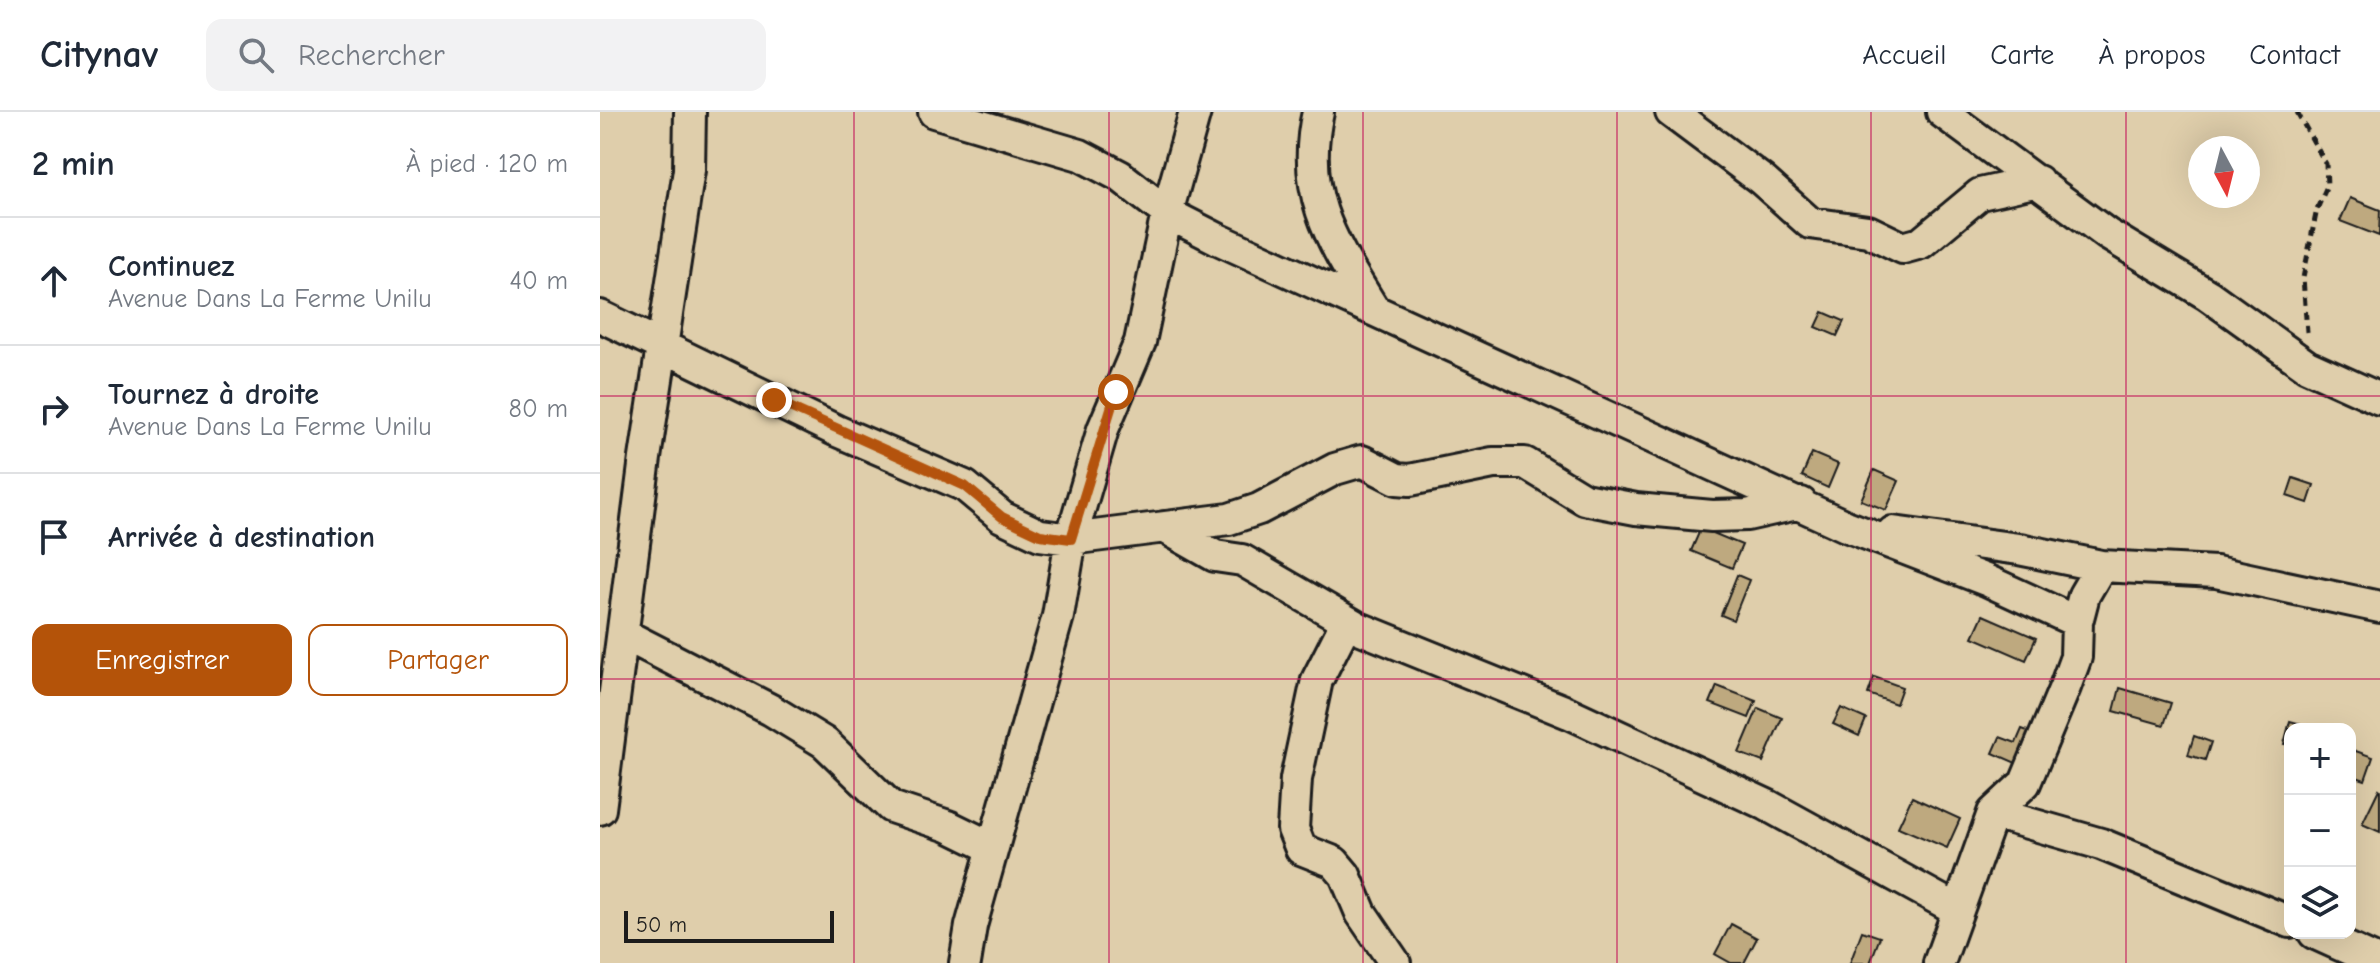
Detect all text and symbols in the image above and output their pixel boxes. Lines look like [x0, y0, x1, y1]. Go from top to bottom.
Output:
search box [206, 19, 766, 91]
text: Citynav [40, 33, 158, 77]
icon: search [234, 33, 278, 77]
text: Rechercher [298, 38, 445, 73]
text: Accueil [1862, 39, 1946, 71]
text: Carte [1990, 39, 2054, 71]
text: À propos [2098, 39, 2205, 71]
text: Contact [2249, 39, 2340, 71]
north arrow [2188, 136, 2260, 208]
text: 2 min [32, 144, 115, 184]
text: À pied · 120 m [406, 149, 568, 179]
text: Continuez [108, 249, 234, 284]
icon: ahead [32, 259, 76, 303]
text: 40 m [509, 266, 568, 296]
text: Avenue Dans La Ferme Unilu [108, 284, 431, 314]
route start [1098, 374, 1134, 410]
text: Tournez à droite [108, 377, 319, 412]
route end [756, 382, 792, 418]
icon: right [32, 387, 76, 431]
text: 80 m [509, 394, 568, 424]
text: Avenue Dans La Ferme Unilu [108, 412, 431, 442]
icon: arrive [32, 515, 76, 559]
text: Arrivée à destination [108, 520, 375, 555]
button: Enregistrer [32, 624, 292, 696]
button: Partager [308, 624, 568, 696]
map controls [2284, 723, 2356, 939]
button: + [2284, 723, 2356, 795]
button: − [2284, 795, 2356, 867]
button: layers [2284, 867, 2356, 939]
scale bar [624, 907, 834, 943]
text: 50 m [636, 912, 687, 938]

